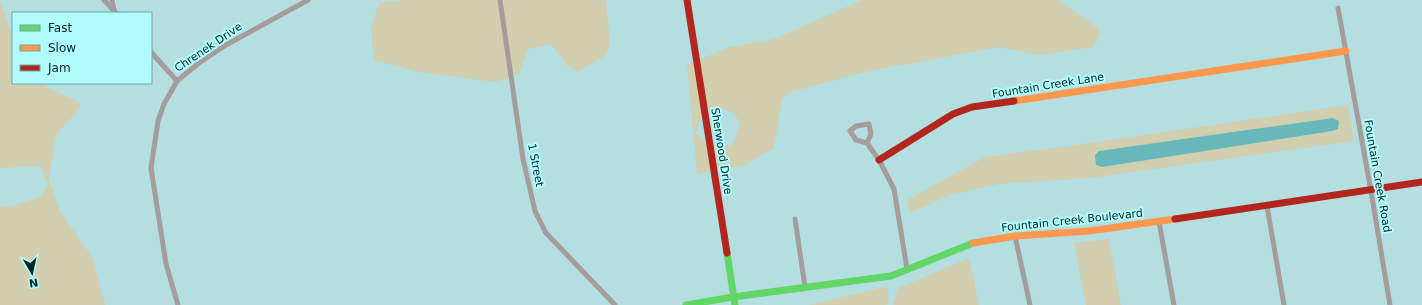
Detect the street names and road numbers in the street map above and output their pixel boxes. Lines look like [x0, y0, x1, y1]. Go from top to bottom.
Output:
street label: Chrenek Drive [172, 20, 245, 75]
street label: Fountain Creek Lane [991, 70, 1105, 101]
street label: Sherwood Drive [708, 107, 735, 196]
street label: Fountain Creek Road [1361, 119, 1394, 233]
street label: 1 Street [525, 142, 546, 189]
street label: Fountain Creek Boulevard [1001, 207, 1143, 234]

